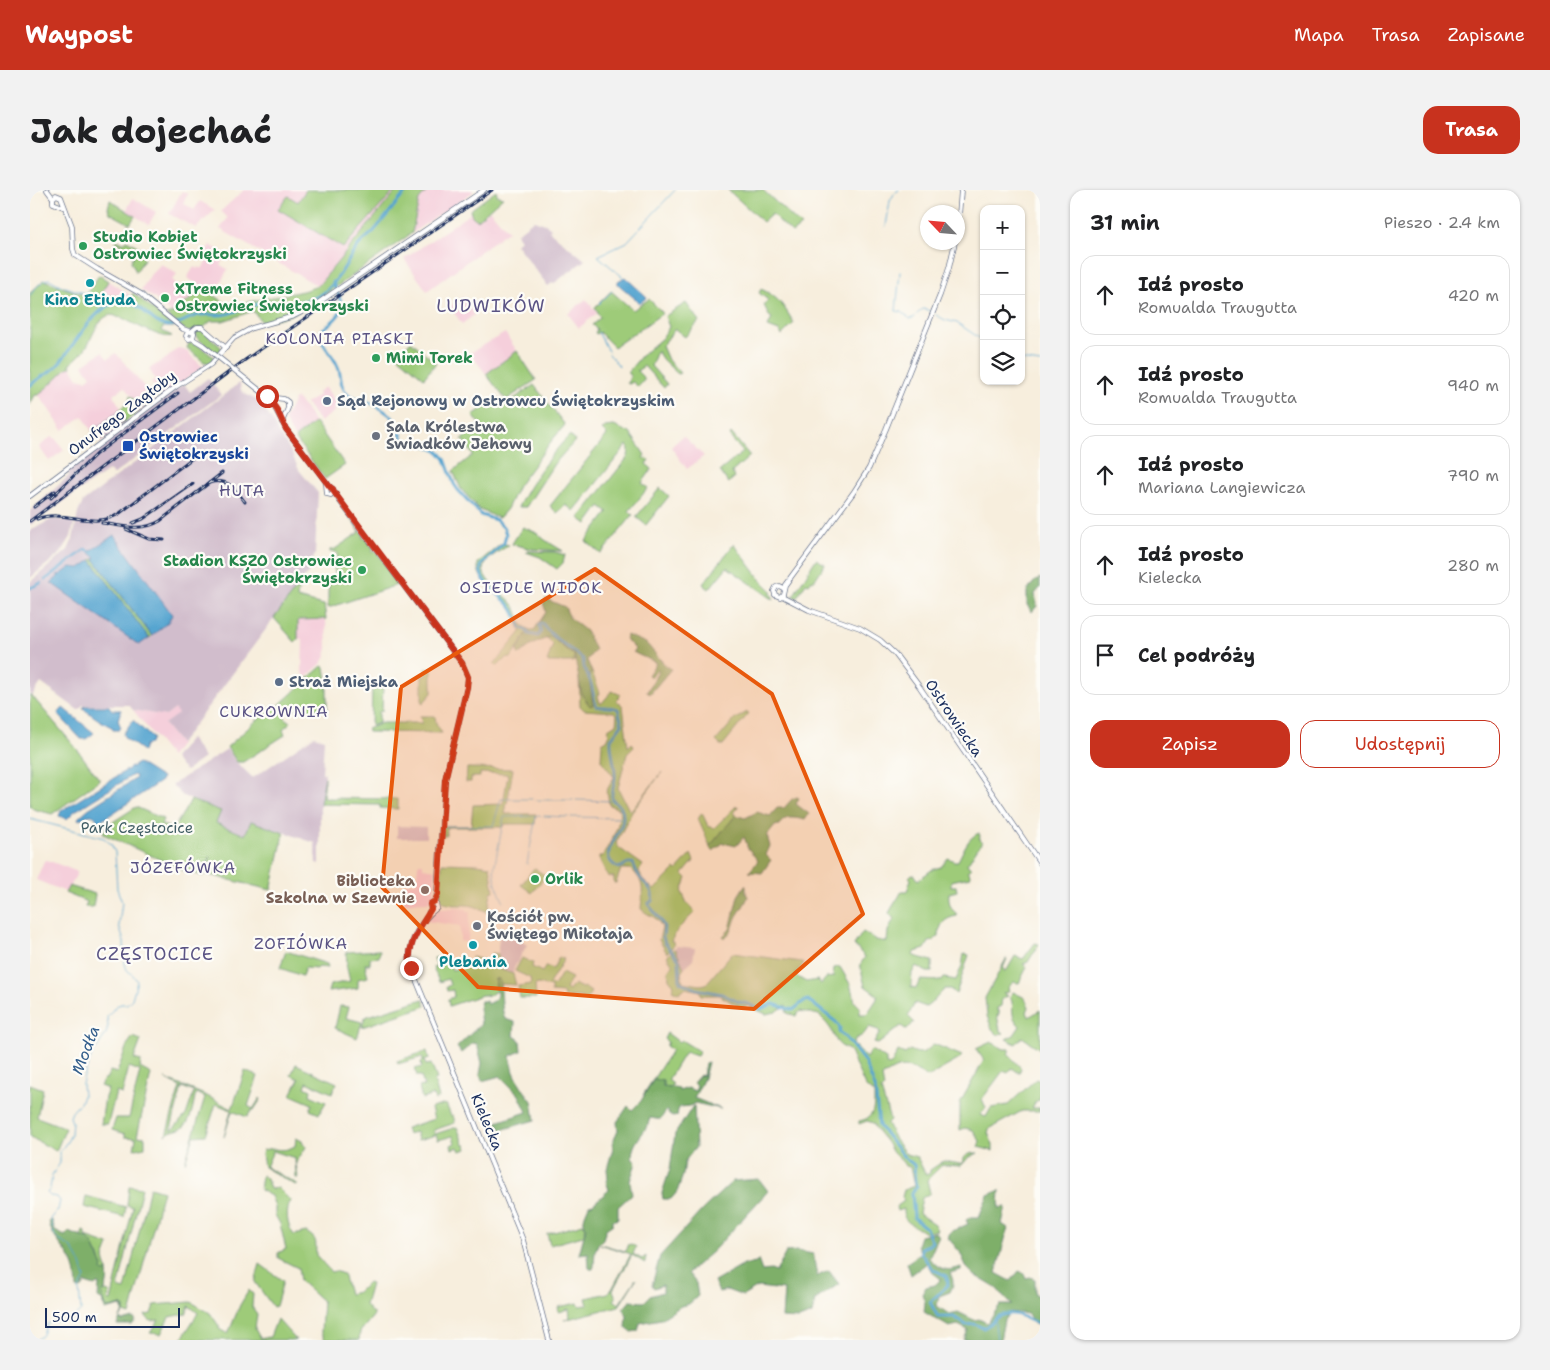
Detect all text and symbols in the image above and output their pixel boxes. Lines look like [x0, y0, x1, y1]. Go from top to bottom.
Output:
text: Waypost [25, 19, 133, 51]
text: Mapa [1294, 23, 1344, 47]
text: Trasa [1372, 23, 1420, 47]
text: Zapisane [1448, 23, 1525, 47]
button: Trasa [1423, 106, 1520, 154]
text: Jak dojechać [30, 107, 272, 154]
north arrow [920, 205, 965, 250]
map controls [980, 205, 1025, 385]
button: + [980, 205, 1025, 250]
text: 31 min [1090, 209, 1160, 237]
text: Pieszo · 2.4 km [1384, 212, 1500, 233]
place label: Studio Kobiet Ostrowiec Świętokrzyski [93, 227, 287, 264]
marker: Studio Kobiet Ostrowiec Świętokrzyski [77, 240, 89, 252]
button: − [980, 250, 1025, 295]
text: Idź prosto [1138, 272, 1244, 297]
marker: Kino Etiuda [84, 277, 96, 289]
place label: XTreme Fitness Ostrowiec Świętokrzyski [175, 279, 369, 316]
icon: ahead [1091, 281, 1119, 309]
text: 420 m [1448, 285, 1499, 306]
place label: Kino Etiuda [44, 290, 136, 310]
marker: XTreme Fitness Ostrowiec Świętokrzyski [159, 292, 171, 304]
district label: LUDWIKÓW [436, 294, 546, 318]
button: locate [980, 295, 1025, 340]
text: Romualda Traugutta [1138, 297, 1297, 318]
district label: KOLONIA PIASKI [266, 328, 414, 349]
button: layers [980, 340, 1025, 385]
place label: Mimi Torek [386, 348, 473, 368]
marker: Mimi Torek [370, 352, 382, 364]
text: Idź prosto [1138, 362, 1244, 387]
street label: Onufrego Zagłoby [64, 366, 180, 460]
icon: ahead [1091, 371, 1119, 399]
text: 940 m [1447, 375, 1499, 396]
route start [256, 385, 279, 408]
text: Romualda Traugutta [1138, 387, 1297, 408]
place label: Sąd Rejonowy w Ostrowcu Świętokrzyskim [337, 390, 675, 411]
marker: Sąd Rejonowy w Ostrowcu Świętokrzyskim [321, 395, 333, 407]
place label: Sala Królestwa Świadków Jehowy [386, 417, 532, 454]
place label: Ostrowiec Świętokrzyski [139, 427, 249, 464]
marker: Sala Królestwa Świadków Jehowy [370, 430, 382, 442]
marker: Ostrowiec Świętokrzyski [121, 439, 135, 453]
text: Idź prosto [1138, 452, 1244, 477]
icon: ahead [1091, 461, 1119, 489]
text: 790 m [1447, 465, 1499, 486]
text: Mariana Langiewicza [1138, 477, 1305, 498]
district label: HUTA [219, 480, 265, 501]
text: Idź prosto [1138, 542, 1244, 567]
place label: Stadion KSZO Ostrowiec Świętokrzyski [163, 551, 352, 588]
icon: ahead [1091, 551, 1119, 579]
text: 280 m [1447, 555, 1499, 576]
marker: Stadion KSZO Ostrowiec Świętokrzyski [356, 564, 368, 576]
text: Kielecka [1138, 567, 1201, 588]
district label: OSIEDLE WIDOK [460, 577, 602, 598]
icon: arrive [1091, 641, 1119, 669]
text: Cel podróży [1138, 643, 1255, 668]
place label: Straż Miejska [289, 672, 399, 692]
street label: Ostrowiecka [921, 675, 988, 761]
marker: Straż Miejska [273, 676, 285, 688]
district label: CUKROWNIA [219, 701, 329, 722]
button: Zapisz [1090, 720, 1290, 768]
button: Udostępnij [1300, 720, 1500, 768]
park label: Park Częstocice [81, 818, 193, 838]
district label: JÓZEFÓWKA [130, 857, 236, 878]
place label: Orlik [545, 869, 584, 889]
place label: Biblioteka Szkolna w Szewnie [266, 871, 416, 908]
marker: Orlik [529, 873, 541, 885]
marker: Biblioteka Szkolna w Szewnie [419, 884, 431, 896]
place label: Kościół pw. Świętego Mikołaja [487, 907, 633, 944]
marker: Kościół pw. Świętego Mikołaja [471, 920, 483, 932]
district label: ZOFIÓWKA [254, 933, 348, 954]
marker: Plebania [467, 939, 479, 951]
district label: CZĘSTOCICE [96, 942, 214, 966]
place label: Plebania [439, 952, 508, 972]
route end [400, 957, 423, 980]
water label: Modła [67, 1023, 104, 1078]
street label: Kielecka [466, 1091, 508, 1154]
scale bar [45, 1305, 180, 1328]
text: 500 m [52, 1308, 97, 1326]

